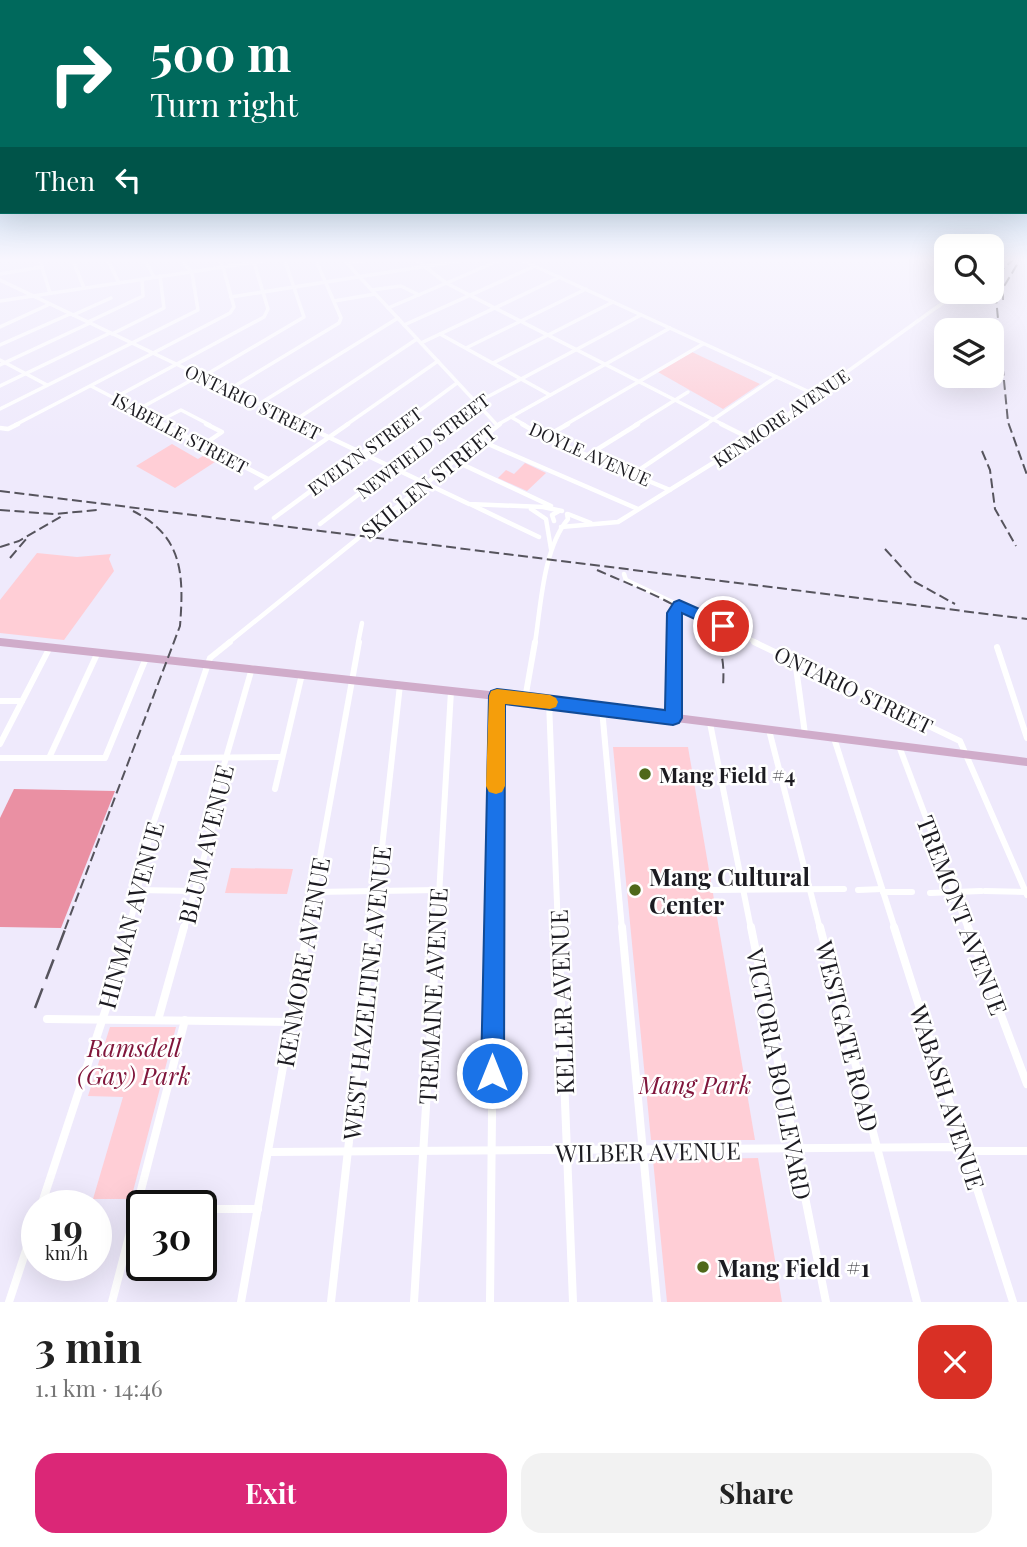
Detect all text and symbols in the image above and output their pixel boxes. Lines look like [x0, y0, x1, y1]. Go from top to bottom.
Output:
text: 500 m [150, 19, 291, 84]
icon: right [35, 28, 126, 119]
text: Turn right [150, 82, 298, 125]
icon: left [109, 161, 147, 199]
text: Then [35, 163, 95, 198]
map controls [934, 234, 1004, 388]
button: search [934, 234, 1004, 304]
button: layers [934, 318, 1004, 388]
street label: ONTARIO STREET [181, 359, 325, 445]
street label: KENMORE AVENUE [708, 363, 854, 473]
street label: ISABELLE STREET [108, 387, 252, 479]
street label: NEWFIELD STREET [351, 388, 495, 504]
street label: EVELYN STREET [303, 401, 427, 501]
street label: DOYLE AVENUE [525, 416, 655, 492]
street label: SKILLEN STREET [355, 418, 501, 544]
pin [693, 596, 753, 656]
icon: arrive [704, 607, 742, 645]
street label: ONTARIO STREET [770, 638, 938, 740]
place label: Mang Field #4 [659, 760, 795, 788]
street label: BLUM AVENUE [170, 761, 240, 927]
marker: Mang Field #4 [637, 766, 653, 782]
street label: TREMONT AVENUE [910, 811, 1016, 1019]
street label: HINMAN AVENUE [90, 818, 170, 1012]
street label: WEST HAZELTINE AVENUE [335, 844, 397, 1143]
street label: KENMORE AVENUE [268, 855, 336, 1069]
place label: Mang Cultural Center [649, 860, 811, 920]
marker: Mang Cultural Center [627, 882, 643, 898]
street label: TREMAINE AVENUE [410, 887, 454, 1105]
street label: KELLER AVENUE [542, 909, 580, 1095]
street label: WESTGATE ROAD [809, 936, 887, 1135]
street label: VICTORIA BOULEVARD [740, 944, 820, 1203]
street label: WABASH AVENUE [903, 999, 993, 1194]
park label: Ramsdell (Gay) Park [77, 1031, 191, 1091]
position arrow [455, 1036, 529, 1110]
park label: Mang Park [638, 1068, 751, 1100]
street label: WILBER AVENUE [554, 1133, 741, 1169]
speed limit sign: 30 [126, 1190, 217, 1281]
text: 19 [50, 1203, 83, 1250]
text: km/h [45, 1241, 88, 1265]
place label: Mang Field #1 [717, 1251, 870, 1283]
marker: Mang Field #1 [695, 1259, 711, 1275]
text: 3 min [35, 1318, 142, 1374]
button: close [918, 1325, 992, 1399]
text: 1.1 km · 14:46 [35, 1372, 163, 1403]
button: Exit [35, 1453, 507, 1533]
button: Share [521, 1453, 992, 1533]

